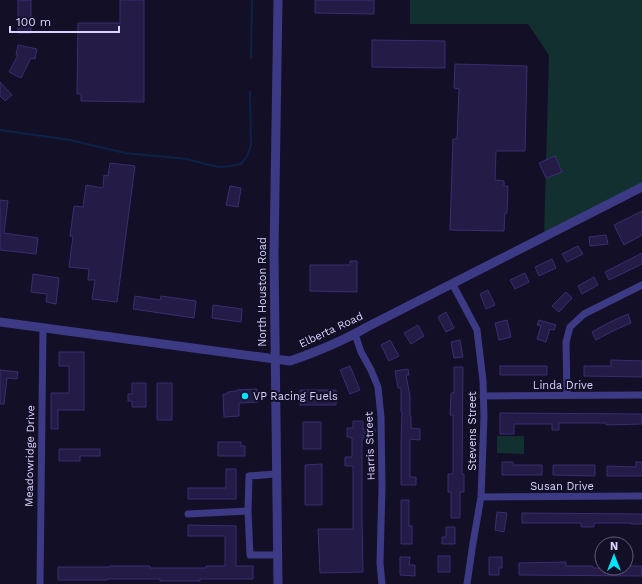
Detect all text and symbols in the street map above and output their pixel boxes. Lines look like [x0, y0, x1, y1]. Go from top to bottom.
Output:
scale bar [10, 8, 119, 34]
text: 100 m [16, 15, 51, 29]
street label: North Houston Road [256, 237, 269, 347]
street label: Elberta Road [297, 310, 365, 350]
street label: Linda Drive [533, 379, 593, 392]
place label: VP Racing Fuels [253, 390, 338, 403]
marker: VP Racing Fuels [240, 391, 250, 401]
street label: Stevens Street [466, 391, 479, 471]
street label: Meadowridge Drive [23, 405, 37, 507]
street label: Harris Street [362, 411, 378, 481]
street label: Susan Drive [530, 480, 594, 493]
north arrow [594, 536, 634, 576]
text: N [610, 540, 618, 553]

